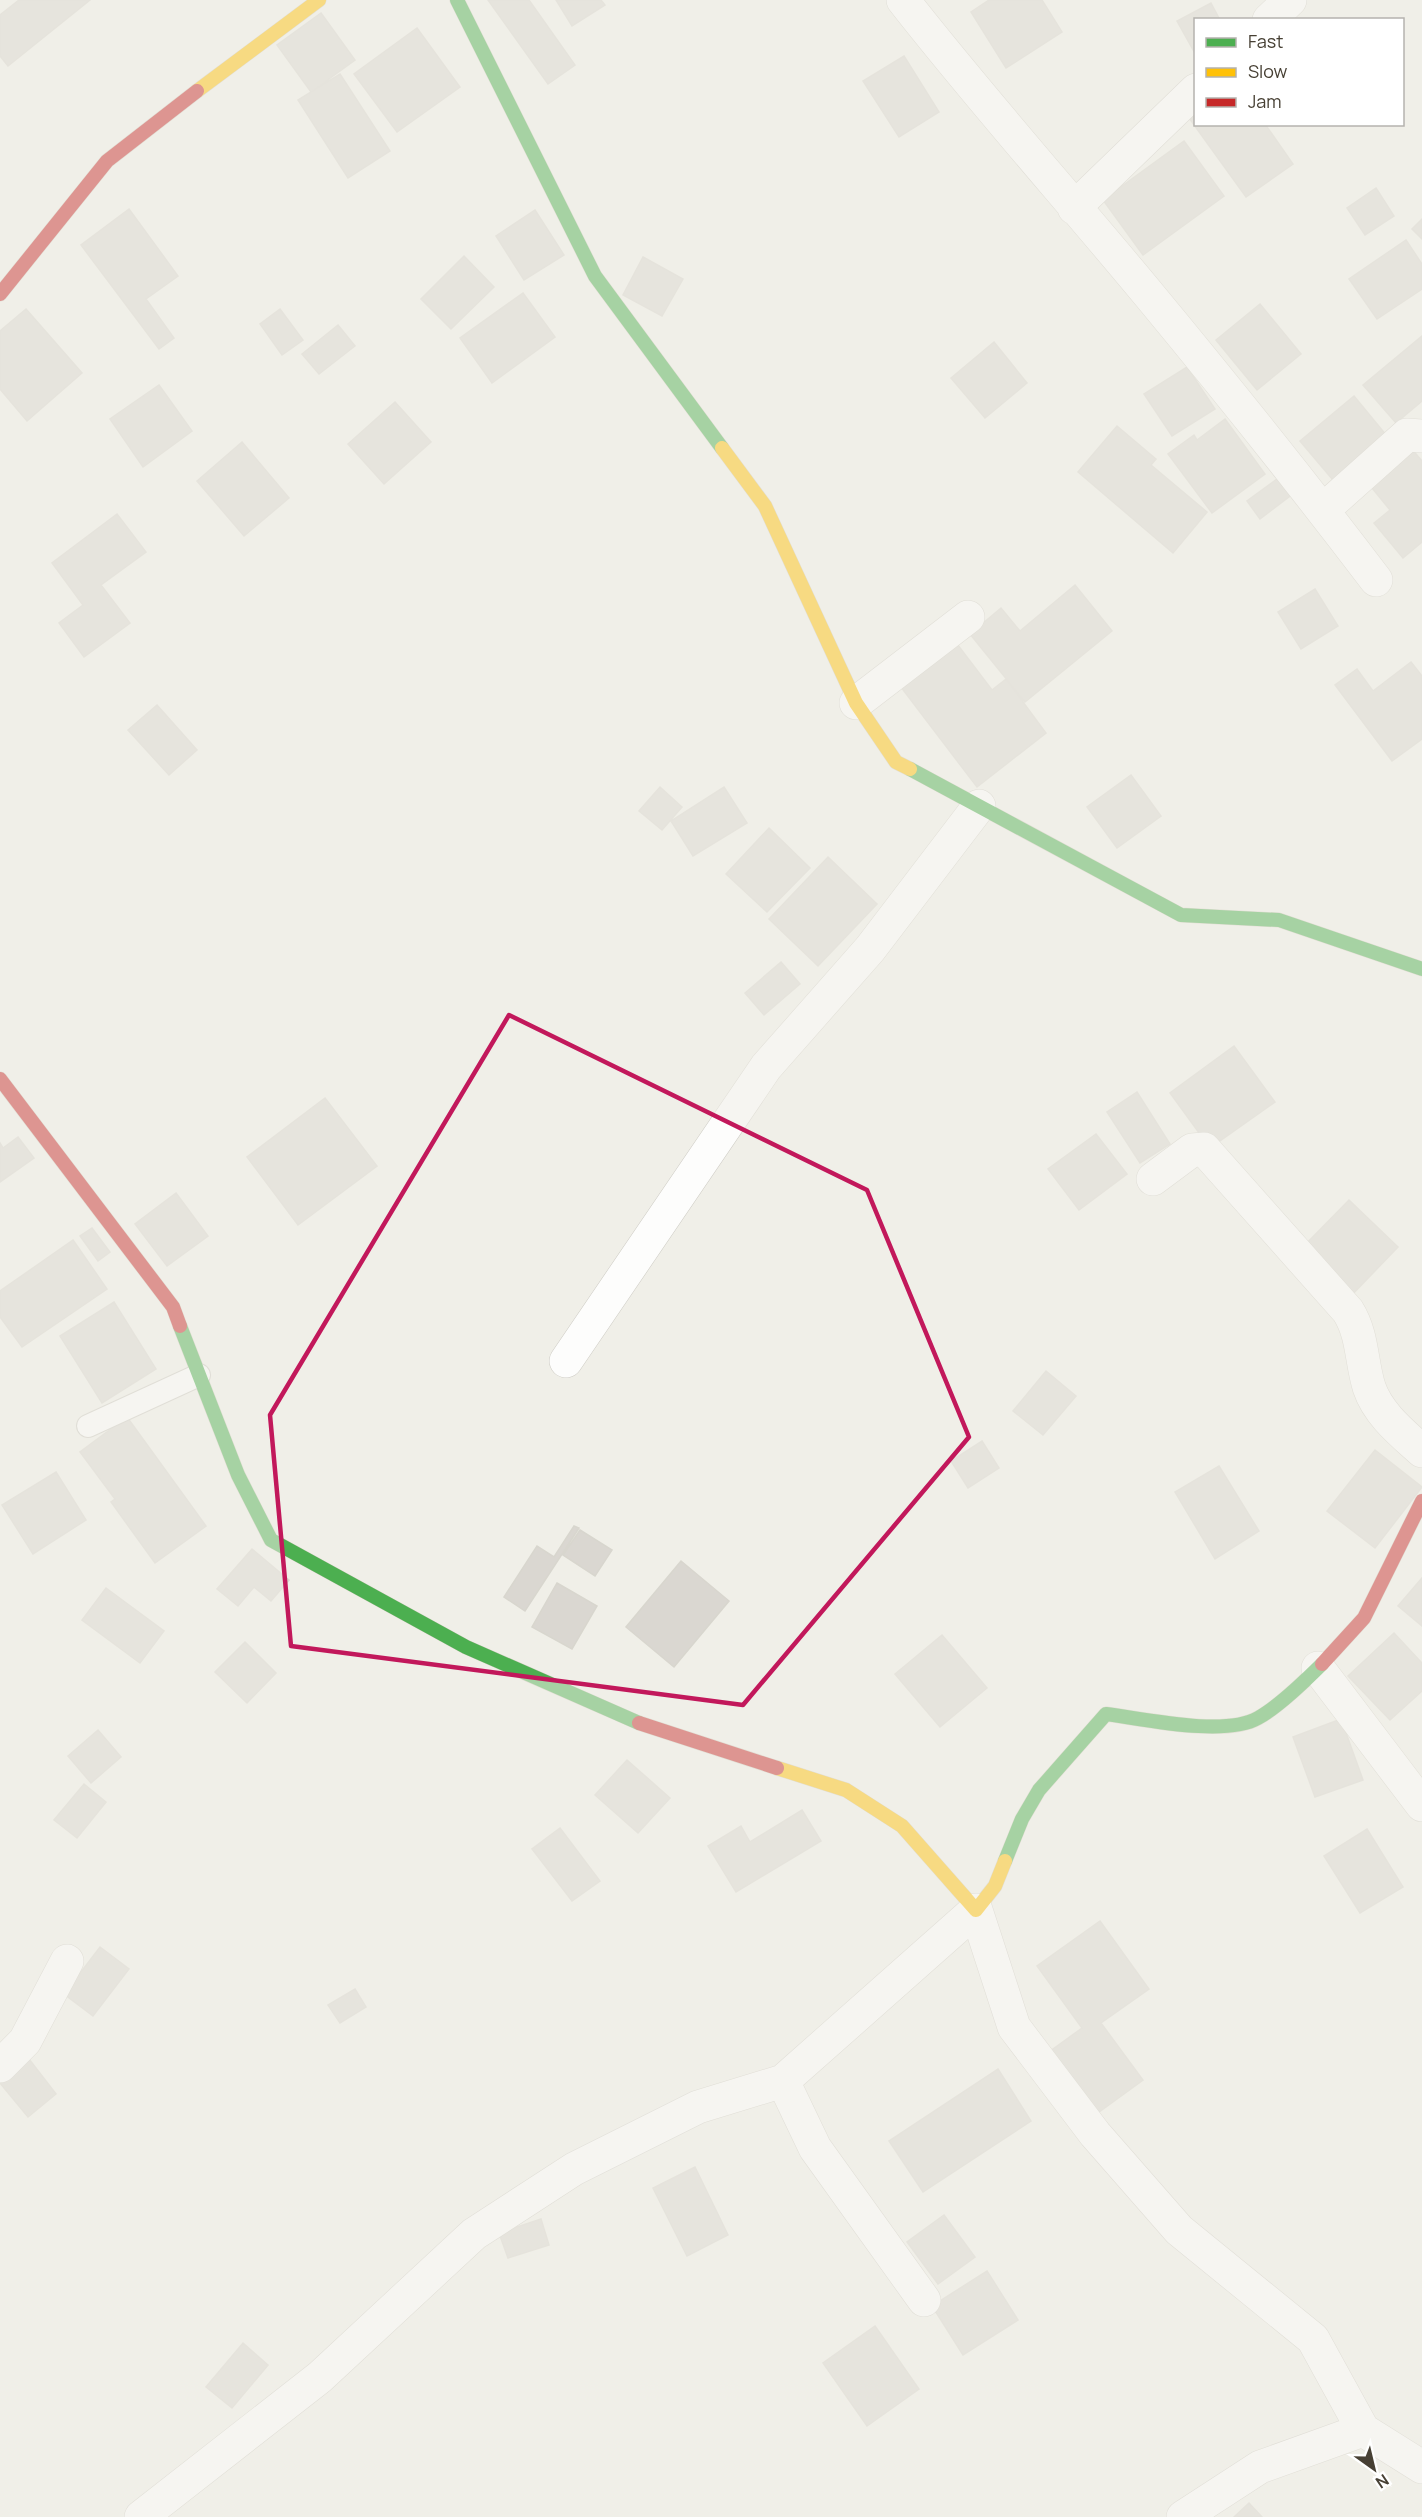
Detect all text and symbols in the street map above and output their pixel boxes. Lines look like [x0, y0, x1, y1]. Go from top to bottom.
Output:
legend [1194, 18, 1404, 126]
text: Fast [1248, 29, 1283, 53]
text: Slow [1248, 59, 1288, 83]
text: Jam [1248, 89, 1282, 113]
north arrow [1344, 2439, 1404, 2499]
text: N [1371, 2469, 1393, 2494]

